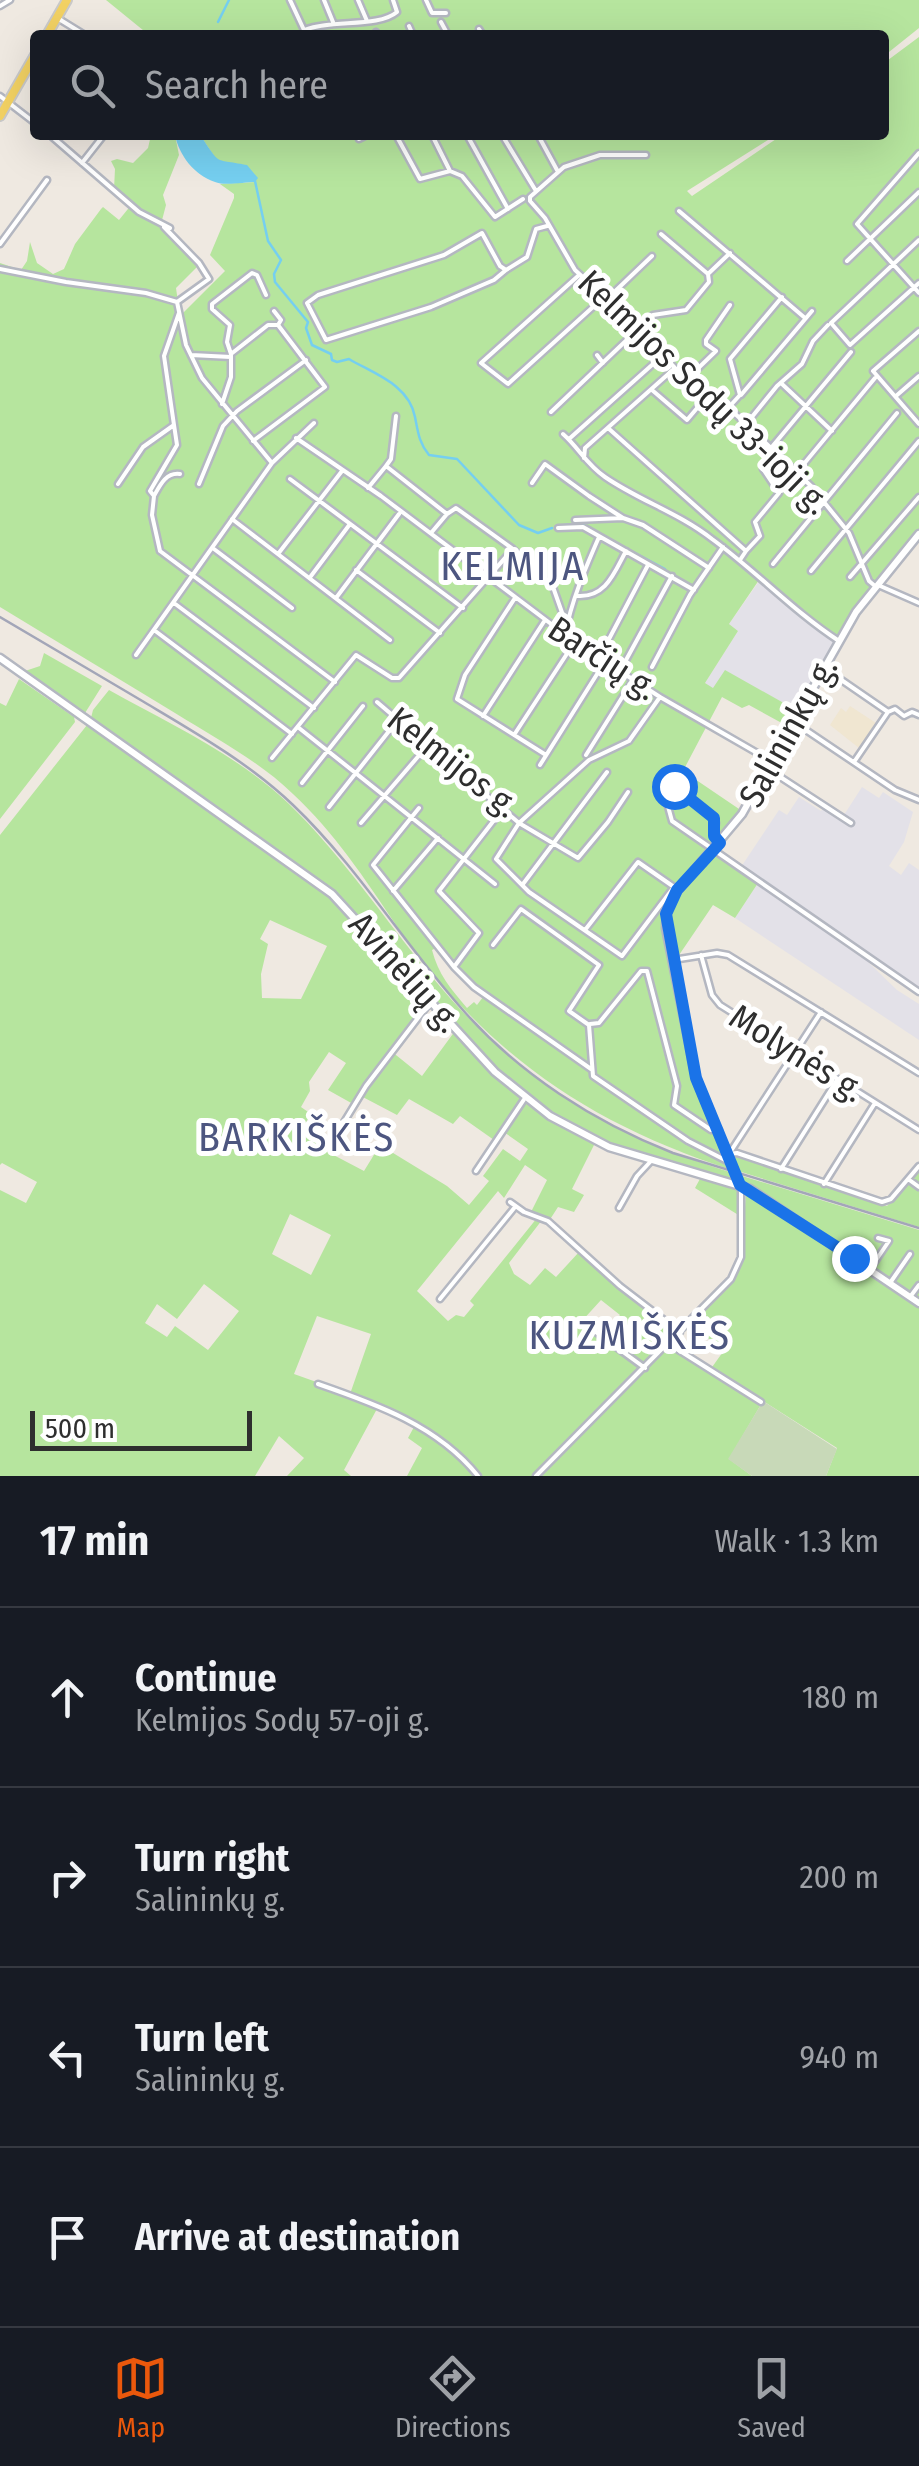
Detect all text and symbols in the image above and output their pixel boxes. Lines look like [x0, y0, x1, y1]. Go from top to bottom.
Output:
search box [30, 30, 889, 140]
icon: search [65, 58, 120, 113]
text: Search here [145, 62, 328, 108]
street label: Kelmijos Sodų 33-ioji g. [570, 261, 838, 523]
district label: KELMIJA [440, 543, 586, 591]
street label: Barčių g. [541, 607, 665, 709]
street label: Salininkų g. [730, 650, 846, 814]
street label: Kelmijos g. [379, 698, 527, 826]
route start [652, 764, 698, 810]
street label: Avinėlių g. [340, 903, 470, 1041]
street label: Molynės g. [722, 995, 872, 1111]
district label: BARKIŠKĖS [198, 1113, 396, 1162]
route end [832, 1236, 878, 1282]
district label: KUZMIŠKĖS [528, 1311, 732, 1360]
scale bar [30, 1406, 252, 1450]
text: 500 m [45, 1412, 115, 1445]
text: 17 min [40, 1516, 149, 1566]
text: Walk · 1.3 km [714, 1522, 879, 1560]
text: Continue [135, 1655, 276, 1701]
icon: ahead [40, 1670, 95, 1725]
text: 180 m [802, 1678, 879, 1716]
text: Kelmijos Sodų 57-oji g. [135, 1701, 430, 1739]
text: Turn right [135, 1835, 289, 1881]
icon: right [40, 1850, 95, 1905]
text: 200 m [799, 1858, 879, 1896]
text: Salininkų g. [135, 1881, 285, 1919]
text: Turn left [135, 2015, 269, 2061]
icon: left [40, 2030, 95, 2085]
text: 940 m [799, 2038, 879, 2076]
text: Salininkų g. [135, 2061, 285, 2099]
icon: arrive [40, 2210, 95, 2265]
text: Arrive at destination [135, 2214, 460, 2260]
tab: Map [113, 2351, 168, 2444]
tab: Directions [395, 2351, 511, 2444]
tab: Saved [737, 2351, 806, 2444]

